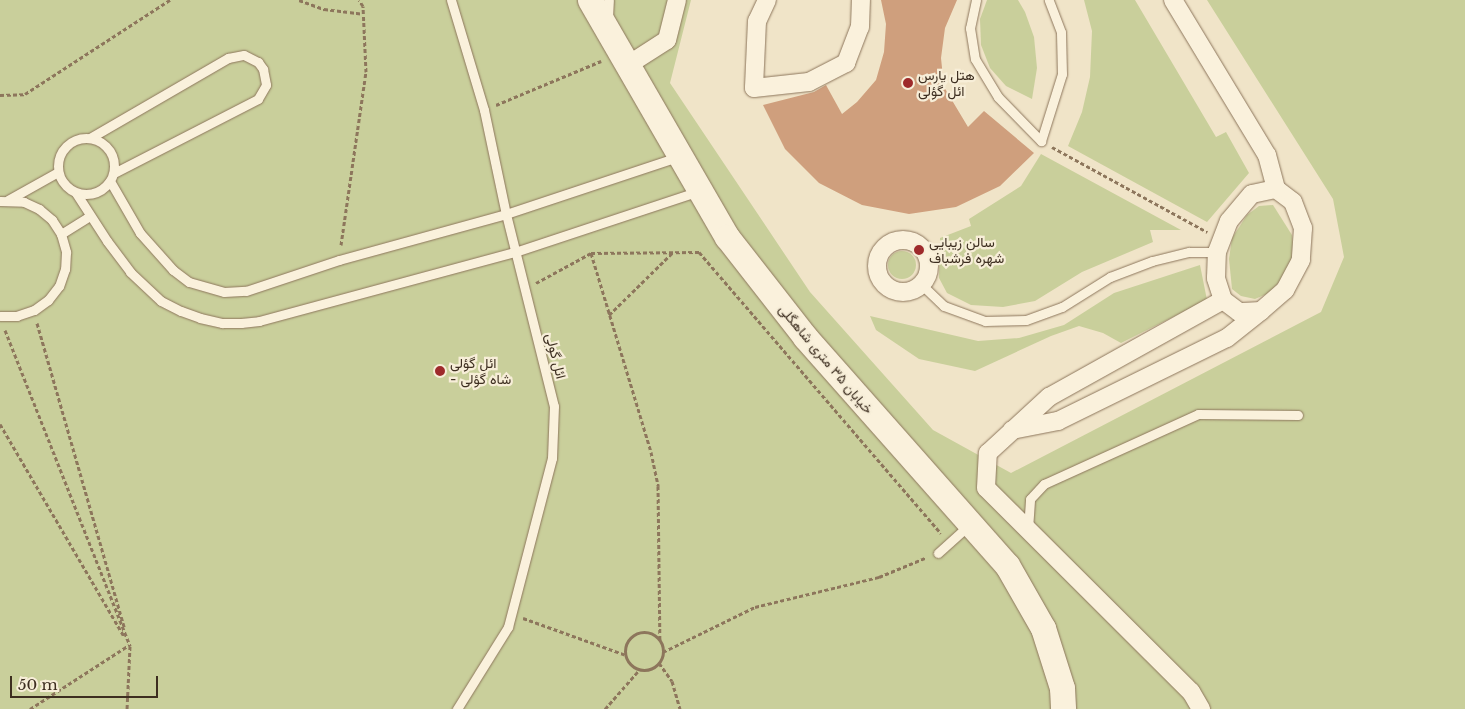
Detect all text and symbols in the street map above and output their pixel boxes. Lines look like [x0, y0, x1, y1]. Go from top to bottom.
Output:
place label: هتل پارس ائل گؤلی [918, 67, 975, 100]
marker: هتل پارس ائل گؤلی [902, 77, 914, 89]
place label: سالن زیبایی شهره فرشباف [929, 234, 1004, 266]
marker: سالن زیبایی شهره فرشباف [913, 244, 925, 256]
street label: خیابان ۳۵ متری شاهگلی [775, 301, 877, 417]
street label: ائل گولی [542, 331, 570, 381]
place label: ائل گؤلی - شاه گؤلی [450, 355, 511, 388]
marker: ائل گؤلی - شاه گؤلی [434, 365, 446, 377]
scale bar [12, 666, 160, 698]
text: 50 m [18, 675, 58, 694]

